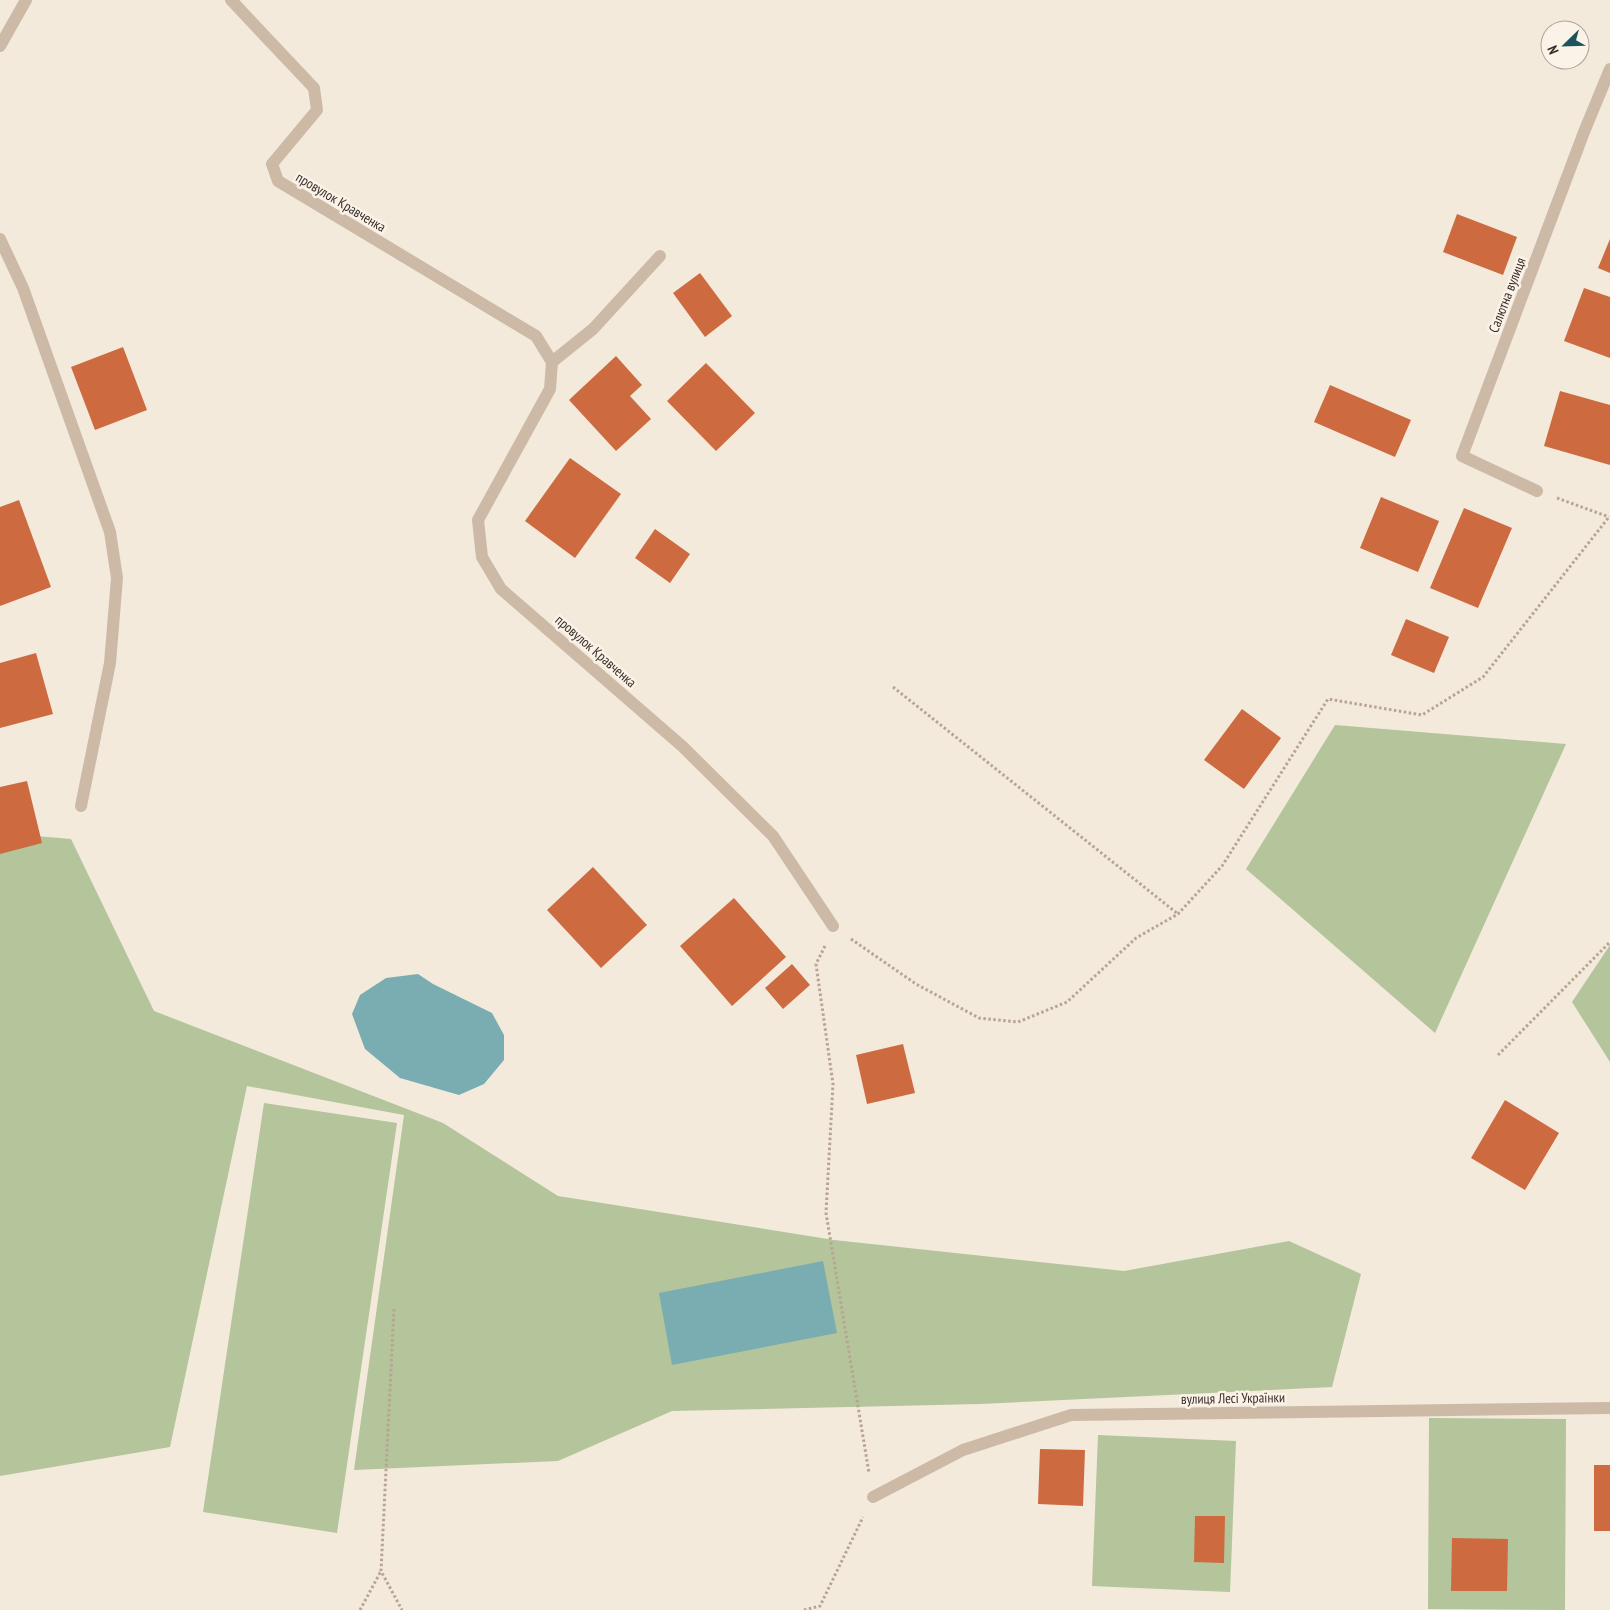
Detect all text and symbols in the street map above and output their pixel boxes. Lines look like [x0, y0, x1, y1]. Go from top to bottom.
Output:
north arrow [1540, 20, 1590, 70]
text: N [1543, 43, 1563, 57]
street label: провулок Кравченка [293, 168, 389, 236]
street label: Салютна вулиця [1484, 255, 1530, 335]
street label: провулок Кравченка [552, 611, 640, 691]
street label: вулиця Лесі Українки [1181, 1388, 1285, 1408]

